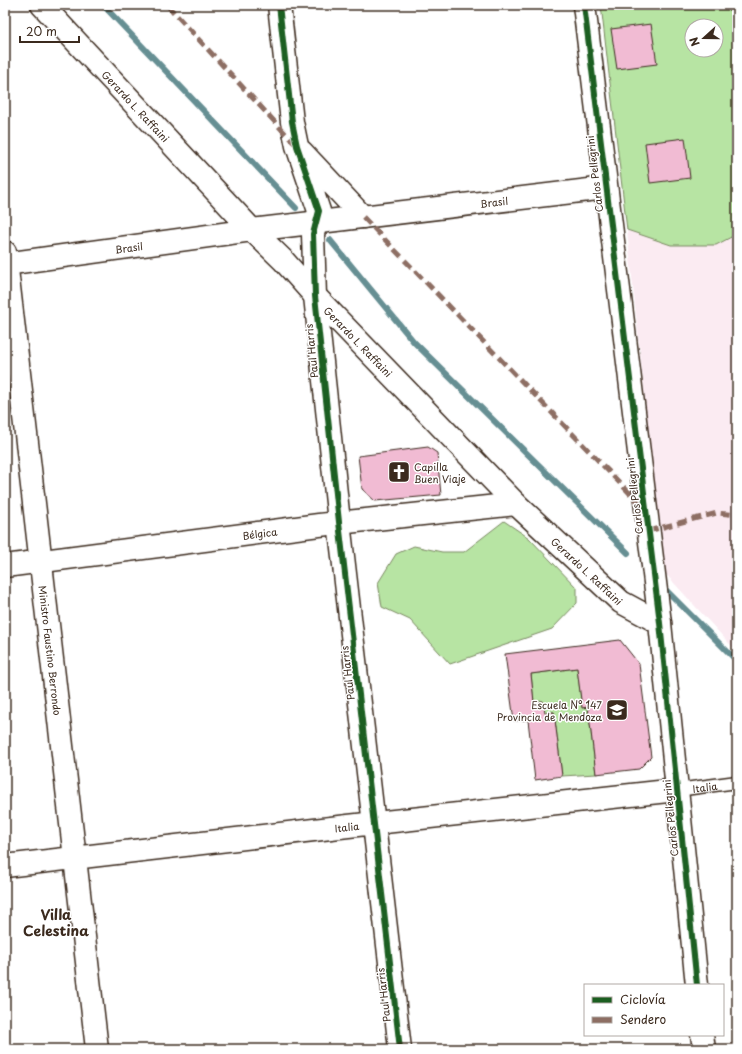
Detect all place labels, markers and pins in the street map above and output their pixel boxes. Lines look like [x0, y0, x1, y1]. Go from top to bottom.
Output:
church icon: Capilla Buen Viaje [386, 459, 412, 485]
place label: Capilla Buen Viaje [414, 459, 466, 486]
place label: Escuela N° 147 Provincia de Mendoza [497, 697, 602, 724]
school or university icon: Escuela N° 147 Provincia de Mendoza [604, 697, 630, 723]

